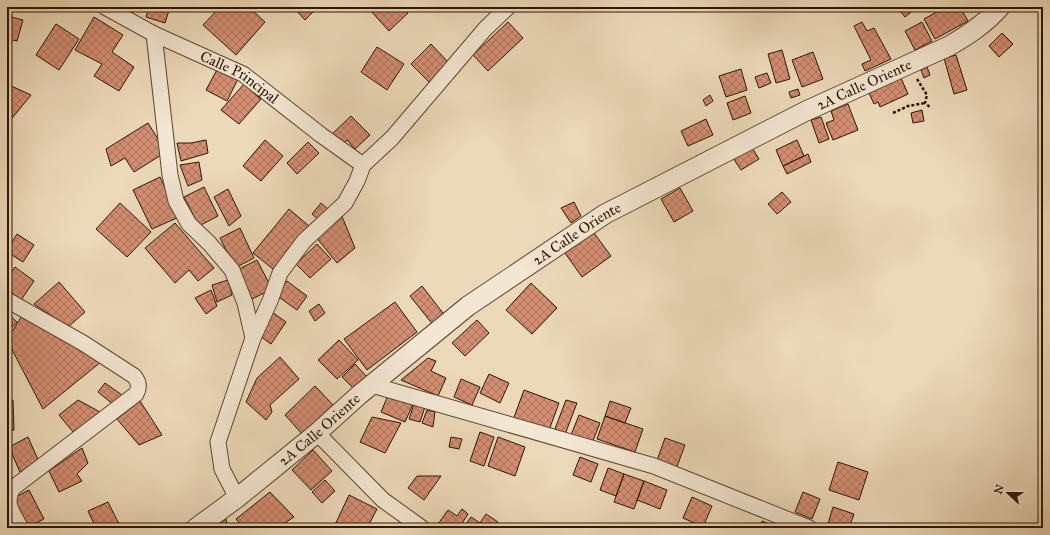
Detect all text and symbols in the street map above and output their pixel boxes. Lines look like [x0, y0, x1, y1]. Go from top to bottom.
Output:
street label: Calle Principal [197, 47, 283, 108]
street label: 2A Calle Oriente [814, 55, 914, 114]
street label: 2A Calle Oriente [529, 198, 624, 269]
street label: 2A Calle Oriente [275, 389, 364, 470]
north arrow [988, 473, 1028, 513]
text: N [991, 482, 1007, 496]

